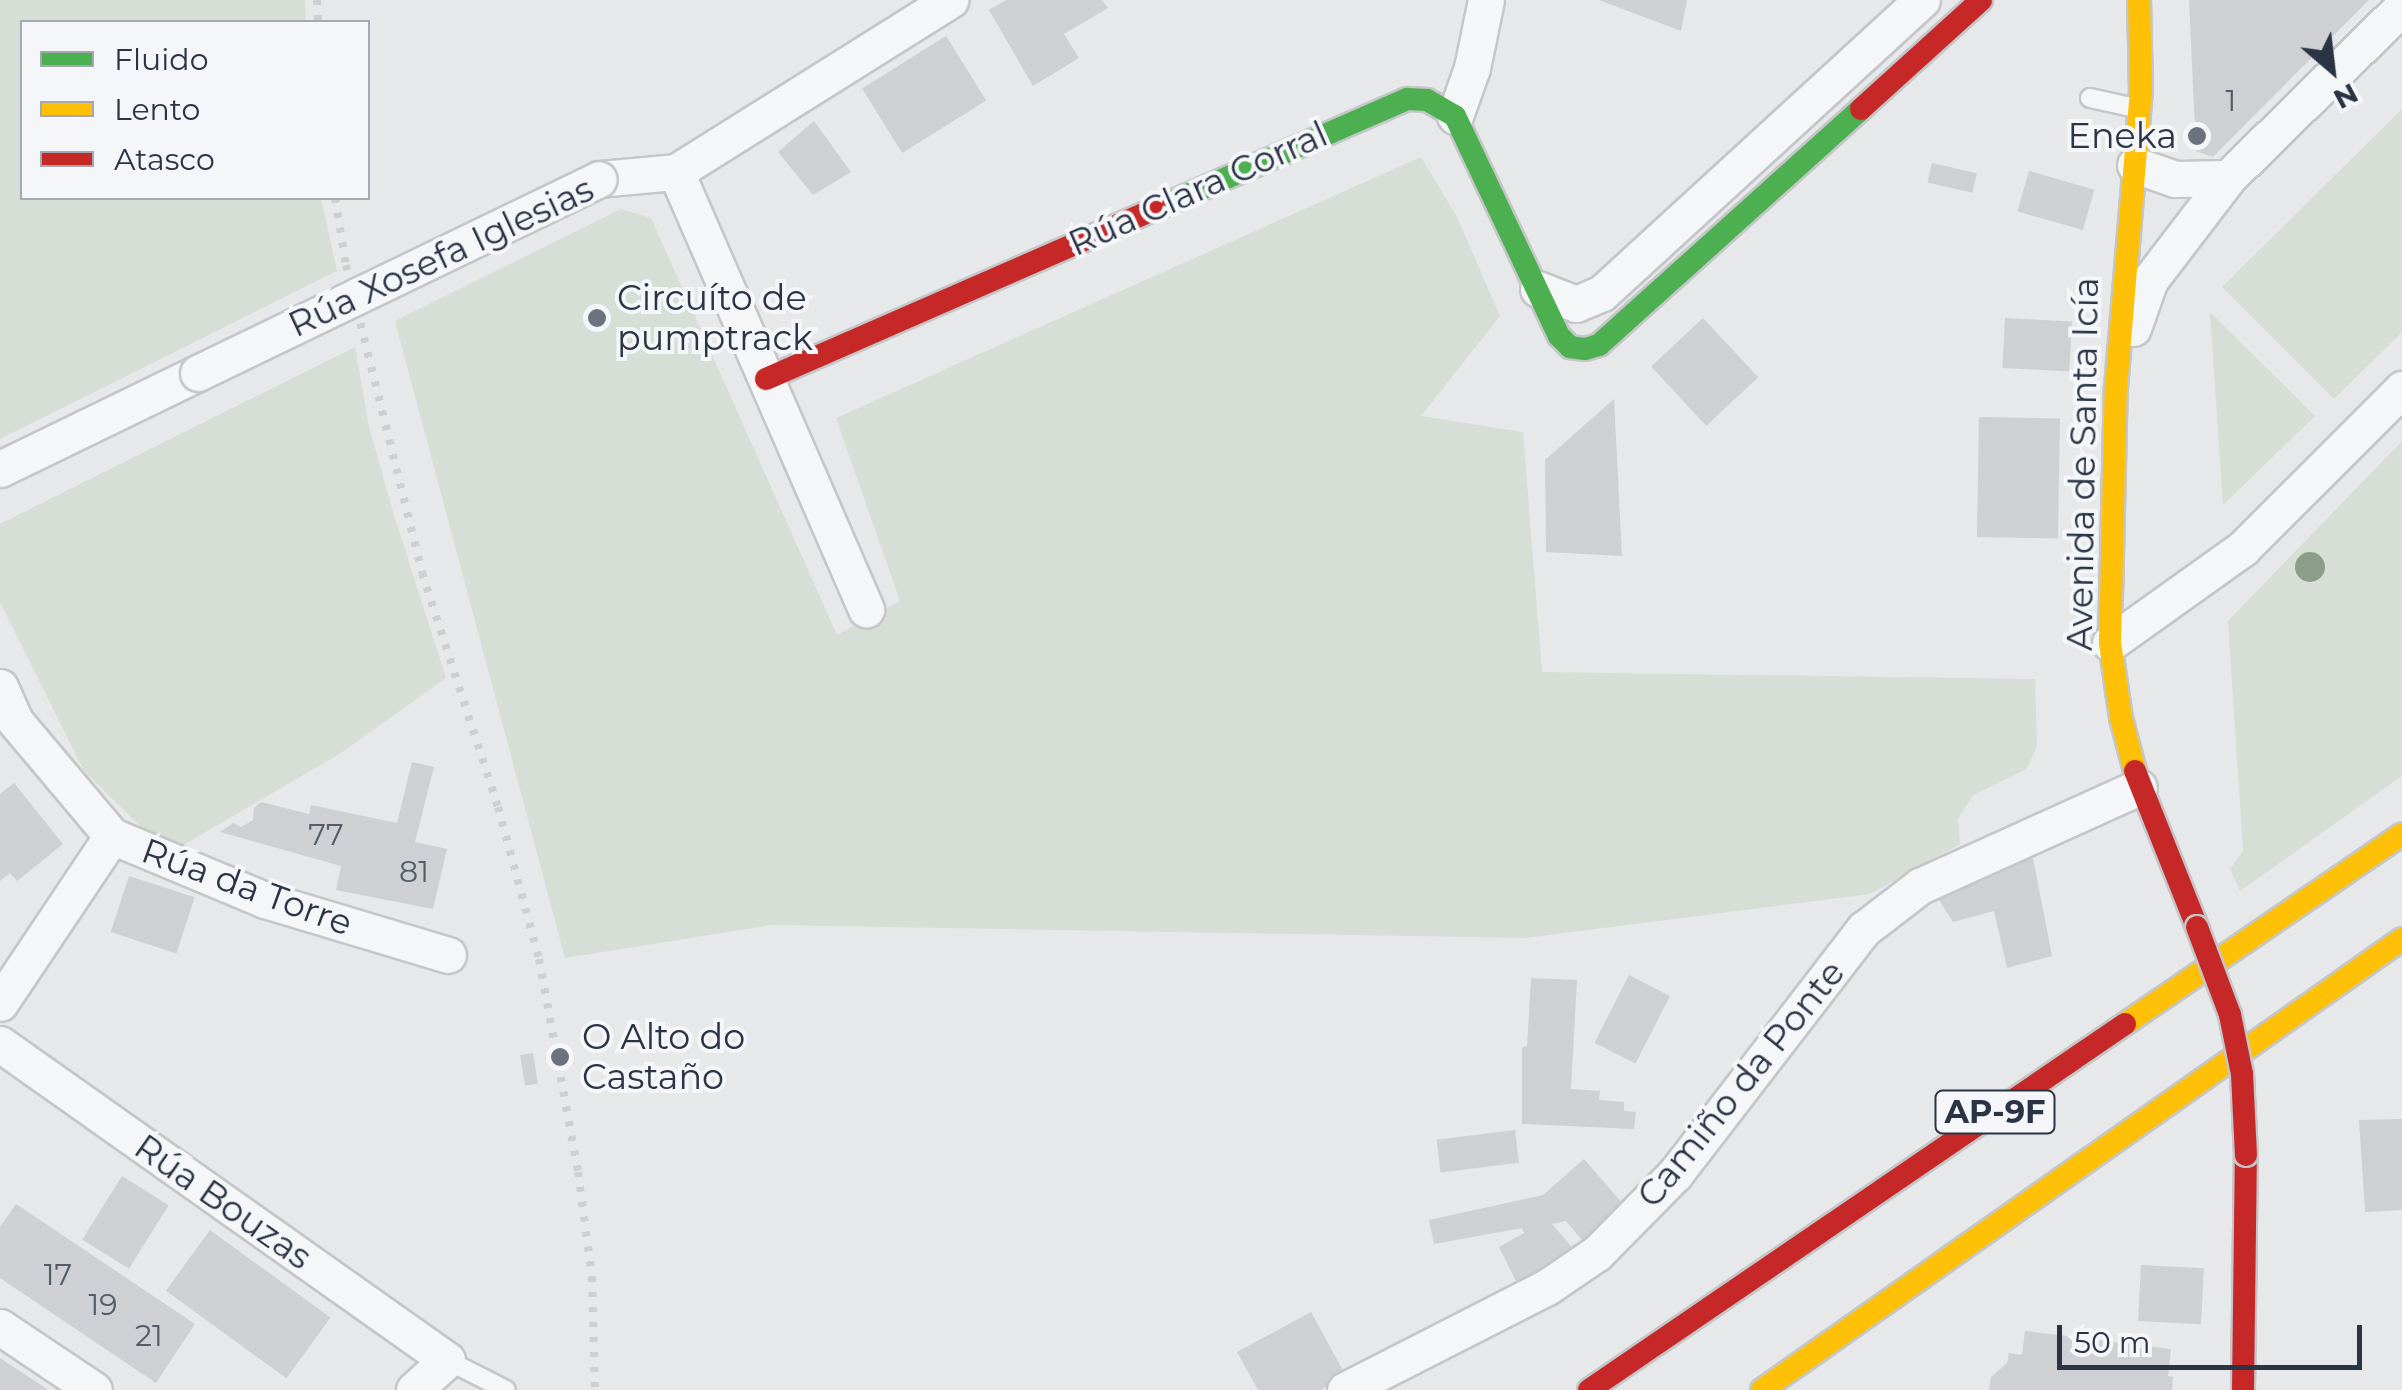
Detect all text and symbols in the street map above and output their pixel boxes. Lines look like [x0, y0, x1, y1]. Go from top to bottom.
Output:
legend [20, 20, 370, 200]
north arrow [2282, 20, 2382, 120]
text: Fluido [114, 41, 208, 78]
text: N [2328, 76, 2364, 117]
house number: 1 [2226, 83, 2236, 119]
text: Lento [114, 91, 200, 128]
street label: Rúa Clara Corral [1062, 113, 1334, 265]
place label: Eneka [2068, 115, 2177, 157]
marker: Eneka [2186, 125, 2208, 147]
text: Atasco [114, 141, 215, 178]
street label: Rúa Xosefa Iglesias [282, 168, 600, 346]
place label: Circuíto de pumptrack [617, 277, 813, 359]
street label: Avenida de Santa Icía [2059, 277, 2107, 651]
marker: Circuíto de pumptrack [586, 307, 608, 329]
house number: 77 [308, 817, 344, 853]
street label: Rúa da Torre [136, 830, 358, 944]
house number: 81 [399, 854, 429, 890]
street label: Camiño da Ponte [1629, 952, 1853, 1216]
place label: O Alto do Castaño [582, 1016, 745, 1098]
marker: O Alto do Castaño [547, 1044, 573, 1070]
road number: AP-9F [1932, 1085, 2058, 1139]
street label: Rúa Bouzas [127, 1126, 319, 1278]
house number: 17 [44, 1257, 72, 1293]
house number: 19 [88, 1287, 118, 1323]
scale bar [2062, 1305, 2367, 1367]
house number: 21 [135, 1318, 163, 1354]
text: 50 m [2074, 1324, 2151, 1361]

